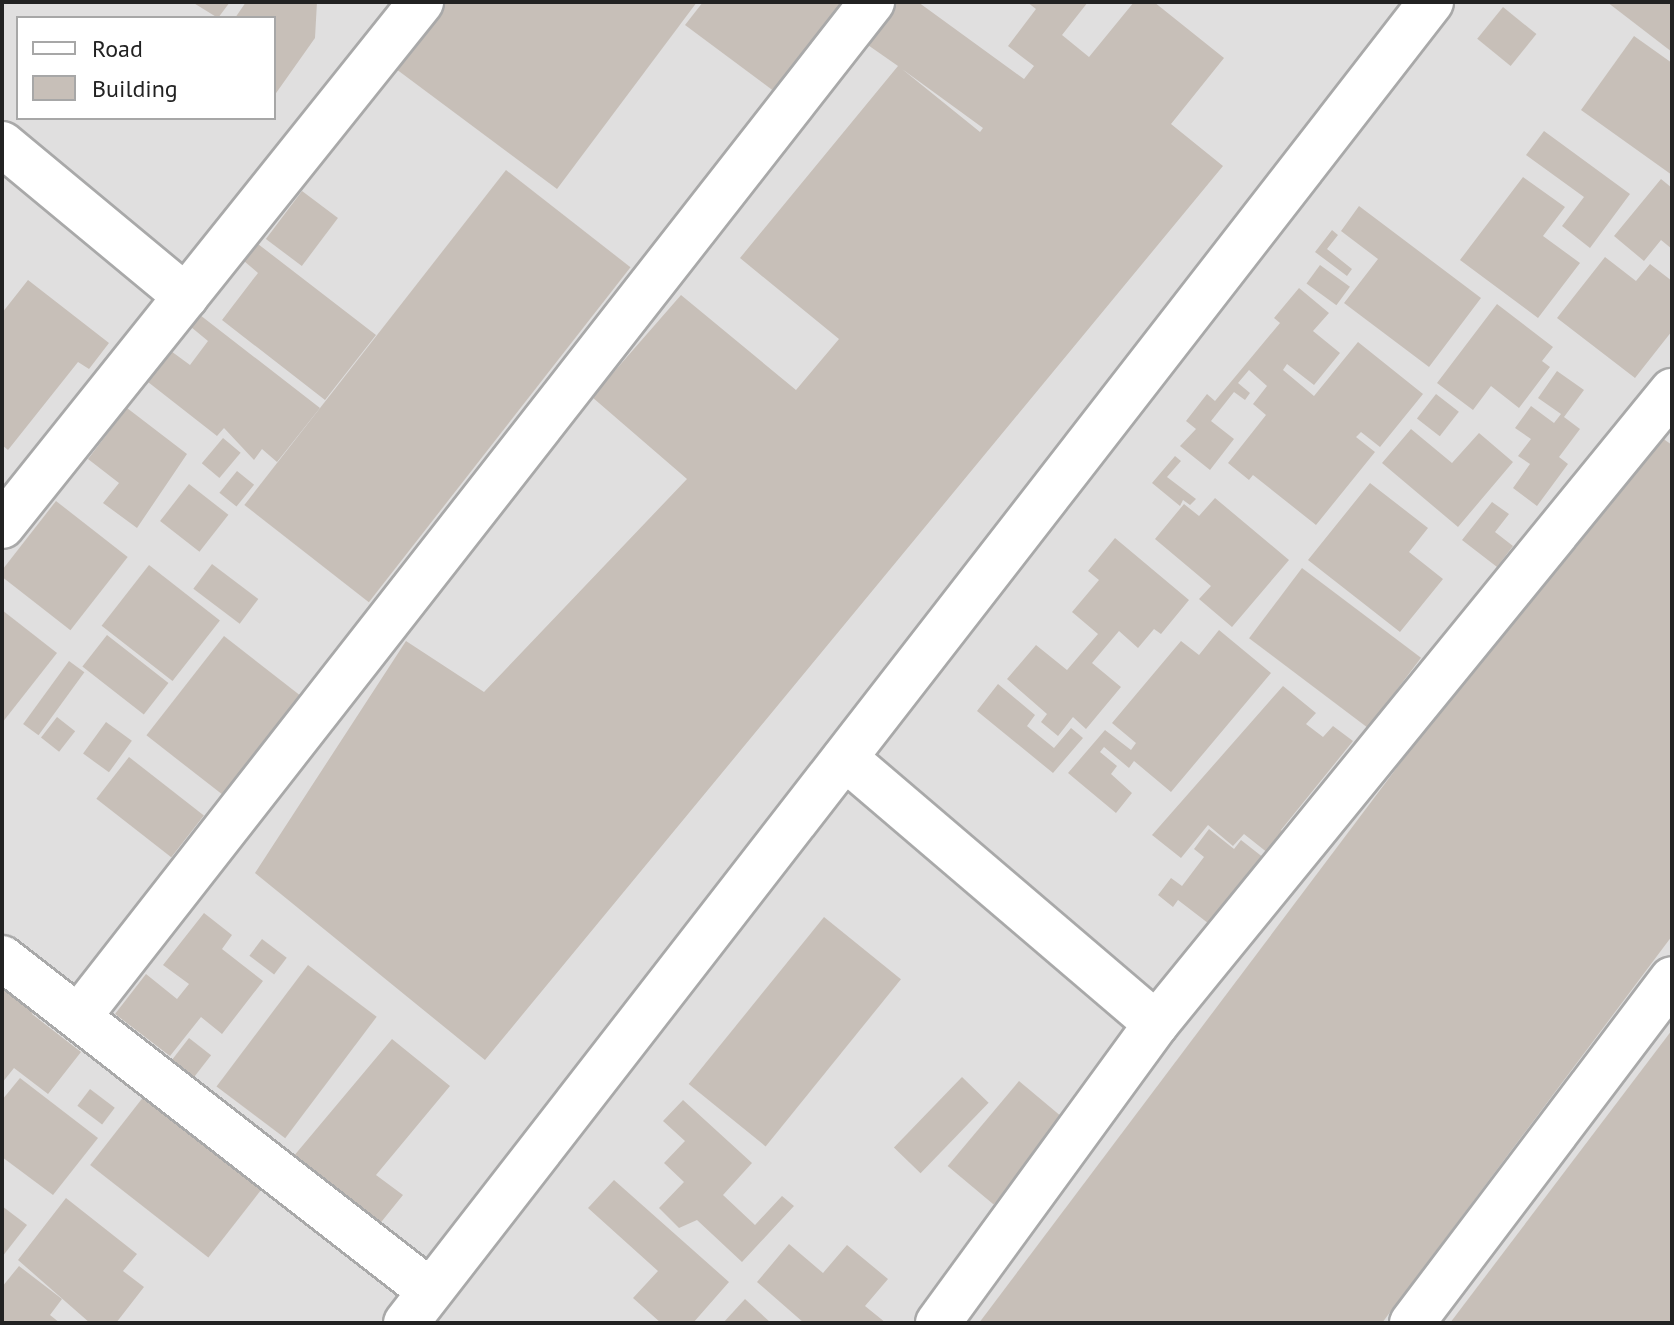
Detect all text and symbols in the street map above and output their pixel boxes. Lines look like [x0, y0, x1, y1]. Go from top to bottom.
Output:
legend [16, 16, 276, 120]
text: Road [92, 33, 143, 64]
text: Building [92, 73, 178, 104]

